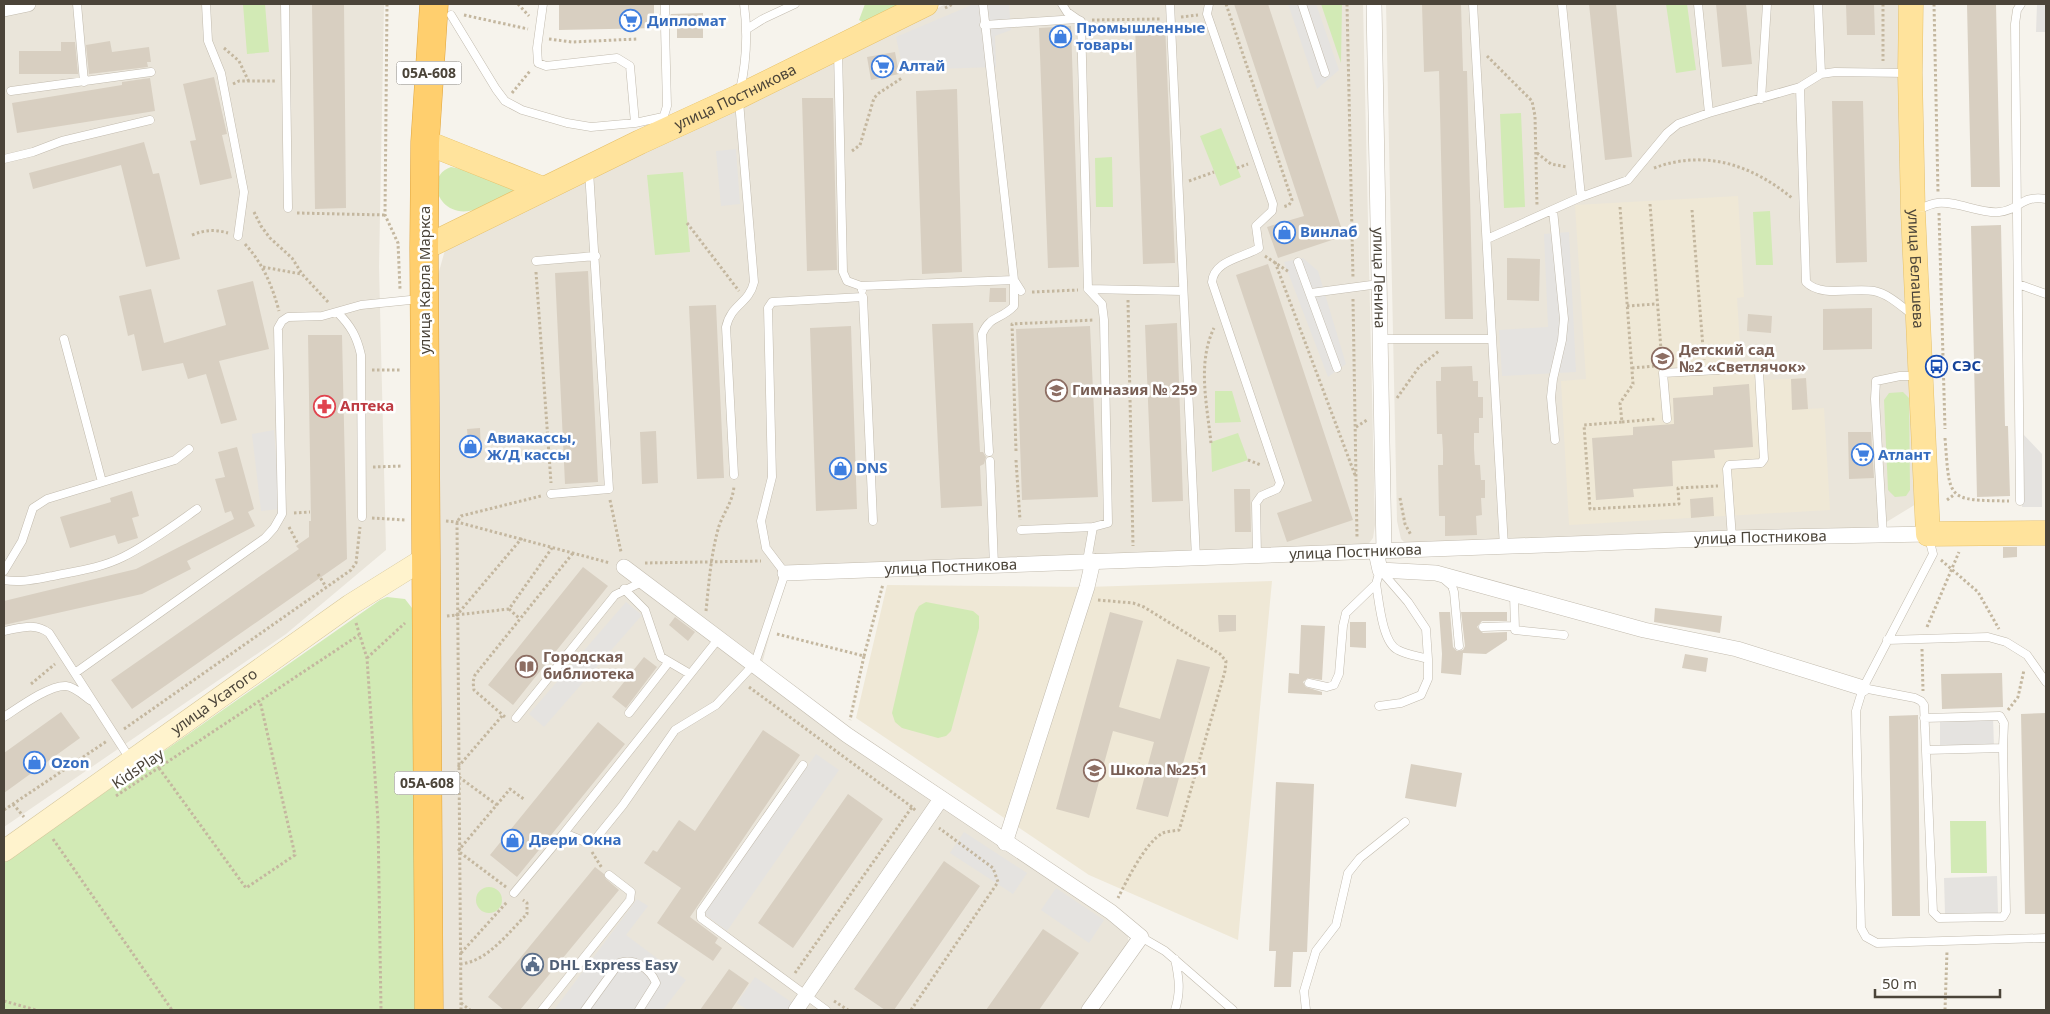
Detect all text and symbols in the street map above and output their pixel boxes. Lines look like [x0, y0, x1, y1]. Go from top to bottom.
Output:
supermarket icon: Дипломат [619, 9, 643, 33]
place label: Дипломат [647, 10, 727, 30]
place label: Промышленные товары [1076, 17, 1206, 54]
shop icon: Промышленные товары [1048, 25, 1072, 49]
supermarket icon: Алтай [871, 54, 895, 78]
place label: Алтай [899, 55, 945, 75]
street label: улица Постникова [671, 59, 799, 134]
road number: 05А-608 [396, 62, 462, 84]
street label: улица Карла Маркса [414, 206, 434, 354]
street label: улица Белашева [1904, 209, 1929, 329]
shop icon: Винлаб [1272, 220, 1296, 244]
place label: Винлаб [1300, 221, 1358, 241]
street label: улица Ленина [1369, 227, 1391, 329]
place label: Детский сад №2 «Светлячок» [1679, 339, 1806, 376]
school or university icon: Детский сад №2 «Светлячок» [1651, 347, 1675, 371]
bus stop icon: СЭС [1924, 354, 1948, 378]
place label: СЭС [1952, 355, 1982, 375]
school or university icon: Гимназия № 259 [1044, 378, 1068, 402]
place label: Гимназия № 259 [1072, 379, 1198, 399]
pharmacy icon: Аптека [312, 394, 336, 418]
place label: Аптека [340, 395, 394, 415]
place label: Авиакассы, Ж/Д кассы [487, 427, 576, 464]
shop icon: Авиакассы, Ж/Д кассы [459, 435, 483, 459]
supermarket icon: Атлант [1850, 443, 1874, 467]
place label: Атлант [1878, 444, 1931, 464]
shop icon: DNS [828, 456, 852, 480]
place label: DNS [856, 457, 887, 477]
street label: улица Постникова [1694, 525, 1827, 548]
street label: улица Постникова [1289, 538, 1422, 563]
street label: улица Постникова [884, 553, 1018, 578]
place label: Городская библиотека [543, 646, 635, 683]
library icon: Городская библиотека [515, 654, 539, 678]
street label: улица Усатого [167, 663, 261, 738]
street label: KidsPlay [108, 743, 168, 793]
shop icon: Ozon [23, 751, 47, 775]
place label: Ozon [51, 752, 89, 772]
school or university icon: Школа №251 [1082, 758, 1106, 782]
place label: Школа №251 [1110, 759, 1208, 779]
road number: 05А-608 [394, 771, 460, 794]
shop icon: Двери Окна [501, 828, 525, 852]
place label: Двери Окна [529, 829, 622, 849]
public building icon: DHL Express Easy [521, 953, 545, 977]
place label: DHL Express Easy [549, 954, 679, 974]
scale bar [1875, 966, 2000, 998]
text: 50 m [1882, 973, 1917, 993]

